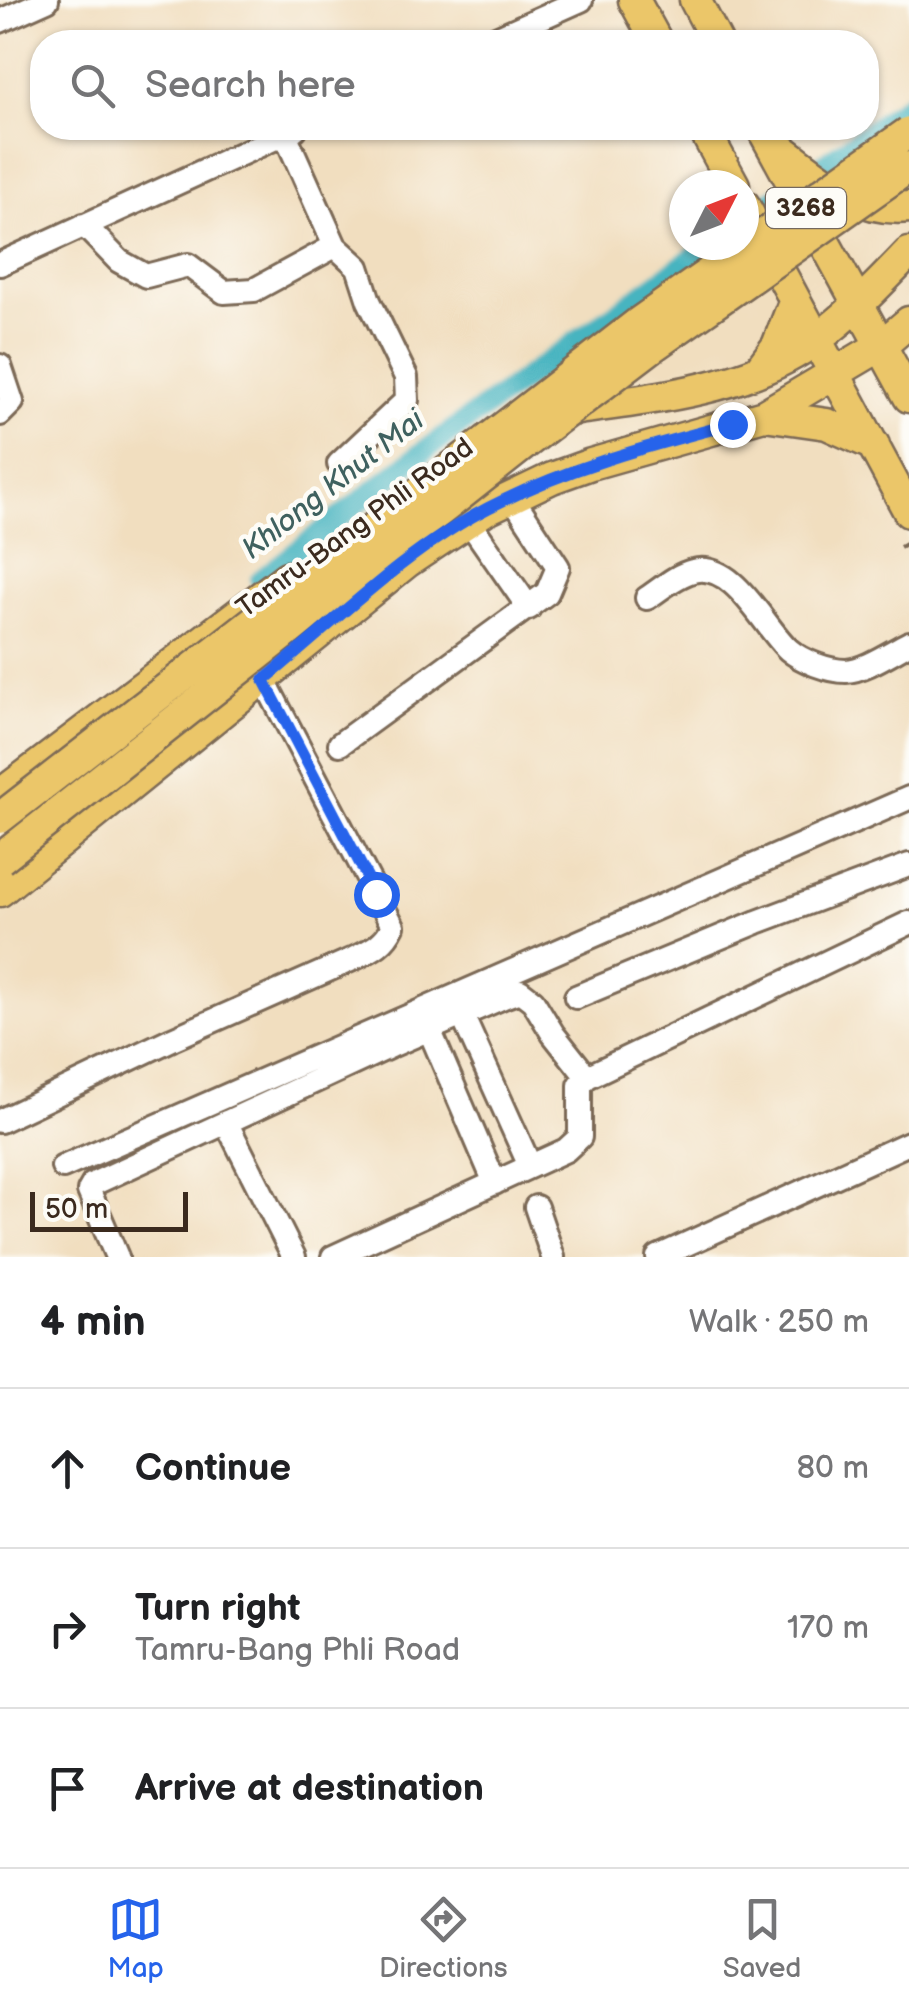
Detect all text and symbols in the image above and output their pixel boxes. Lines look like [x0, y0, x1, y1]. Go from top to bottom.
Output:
search box [30, 30, 879, 140]
icon: search [65, 58, 120, 113]
text: Search here [145, 63, 356, 108]
north arrow [669, 170, 759, 260]
road number: 3268 [766, 188, 846, 228]
water label: Khlong Khut Mai [235, 402, 432, 567]
route end [710, 402, 756, 448]
street label: Tamru-Bang Phli Road [230, 431, 480, 625]
route start [354, 872, 400, 918]
scale bar [30, 1187, 188, 1232]
text: 50 m [45, 1193, 108, 1226]
text: 4 min [40, 1297, 146, 1348]
text: Walk · 250 m [689, 1303, 869, 1342]
icon: ahead [40, 1441, 95, 1496]
text: Continue [135, 1446, 291, 1491]
text: 80 m [796, 1449, 869, 1488]
text: Turn right [135, 1586, 300, 1631]
icon: right [40, 1601, 95, 1656]
text: 170 m [787, 1609, 869, 1648]
text: Tamru-Bang Phli Road [135, 1631, 460, 1670]
icon: arrive [40, 1761, 95, 1816]
text: Arrive at destination [135, 1766, 484, 1811]
tab: Map [108, 1892, 164, 1985]
tab: Directions [379, 1892, 508, 1985]
tab: Saved [723, 1892, 801, 1985]

